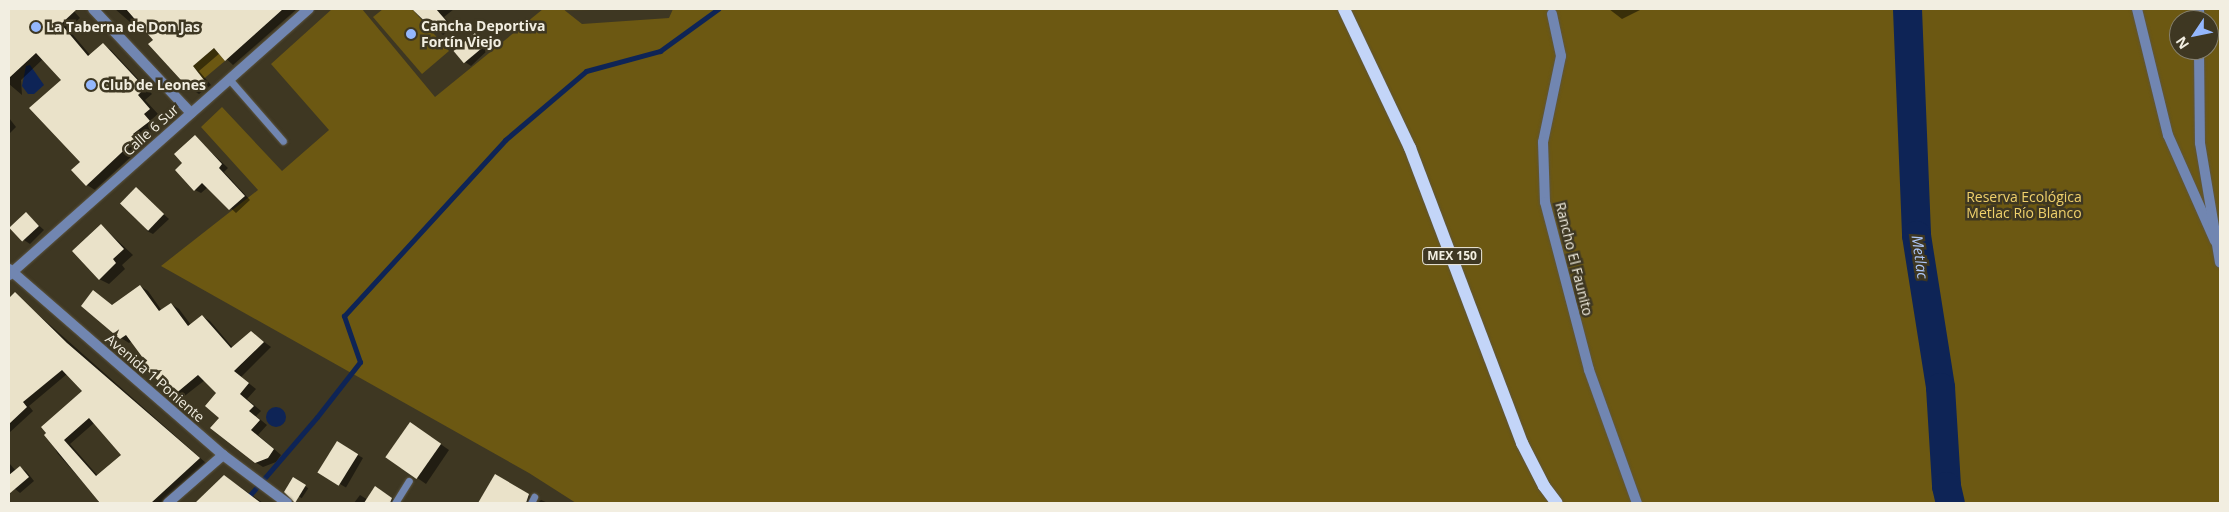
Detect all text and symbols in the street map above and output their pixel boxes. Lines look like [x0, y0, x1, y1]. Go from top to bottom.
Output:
north arrow [2169, 10, 2219, 60]
place label: Cancha Deportiva Fortín Viejo [421, 18, 545, 50]
place label: La Taberna de Don Jas [46, 19, 200, 35]
marker: La Taberna de Don Jas [30, 21, 42, 33]
marker: Cancha Deportiva Fortín Viejo [405, 28, 417, 40]
text: N [2171, 33, 2193, 53]
place label: Club de Leones [101, 77, 206, 93]
marker: Club de Leones [85, 79, 97, 91]
street label: Calle 6 Sur [120, 101, 182, 159]
park label: Reserva Ecológica Metlac Río Blanco [1966, 189, 2082, 222]
street label: Rancho El Faunito [1552, 200, 1596, 318]
water label: Metlac [1908, 234, 1932, 280]
road number: MEX 150 [1422, 247, 1482, 266]
street label: Avenida 1 Poniente [102, 330, 208, 426]

